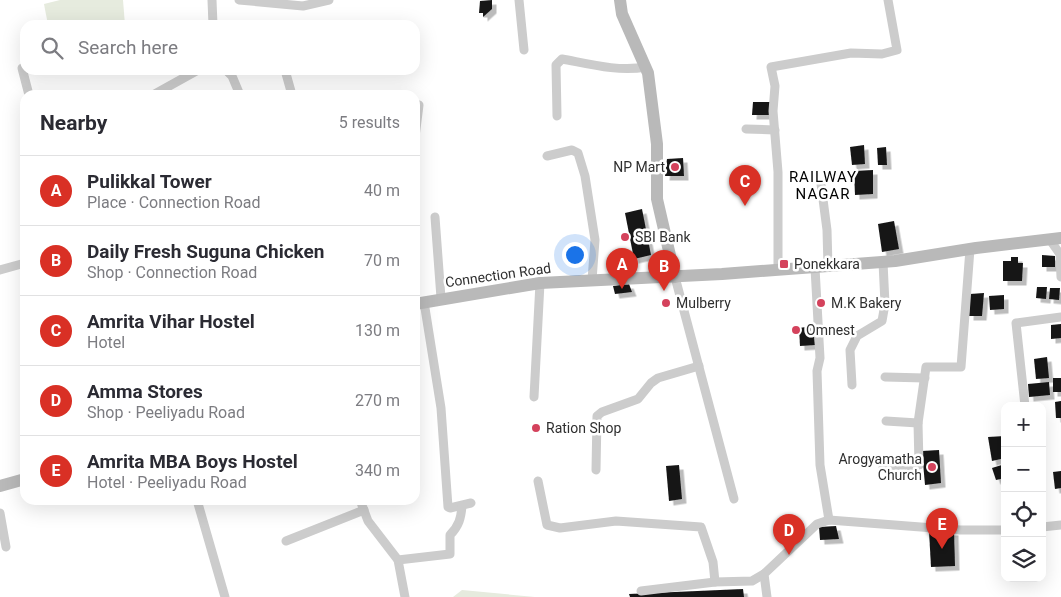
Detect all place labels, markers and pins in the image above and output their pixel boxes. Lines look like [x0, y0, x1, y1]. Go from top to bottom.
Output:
place label: NP Mart [613, 159, 665, 175]
marker: NP Mart [669, 161, 681, 173]
pin: C [729, 165, 761, 206]
place label: SBI Bank [635, 229, 691, 245]
marker: SBI Bank [619, 231, 631, 243]
pin: A [606, 248, 638, 289]
pin: B [648, 250, 680, 291]
place label: Ponekkara [794, 256, 860, 272]
marker: Ponekkara [778, 258, 790, 270]
place label: Mulberry [676, 295, 731, 311]
place label: M.K Bakery [831, 295, 902, 311]
marker: Mulberry [660, 297, 672, 309]
marker: M.K Bakery [815, 297, 827, 309]
place label: Omnest [806, 322, 855, 338]
marker: Omnest [790, 324, 802, 336]
place label: Ration Shop [546, 420, 621, 436]
marker: Ration Shop [530, 422, 542, 434]
place label: Arogyamatha Church [838, 451, 922, 483]
marker: Arogyamatha Church [926, 461, 938, 473]
pin: E [926, 508, 958, 549]
pin: D [773, 514, 805, 555]

